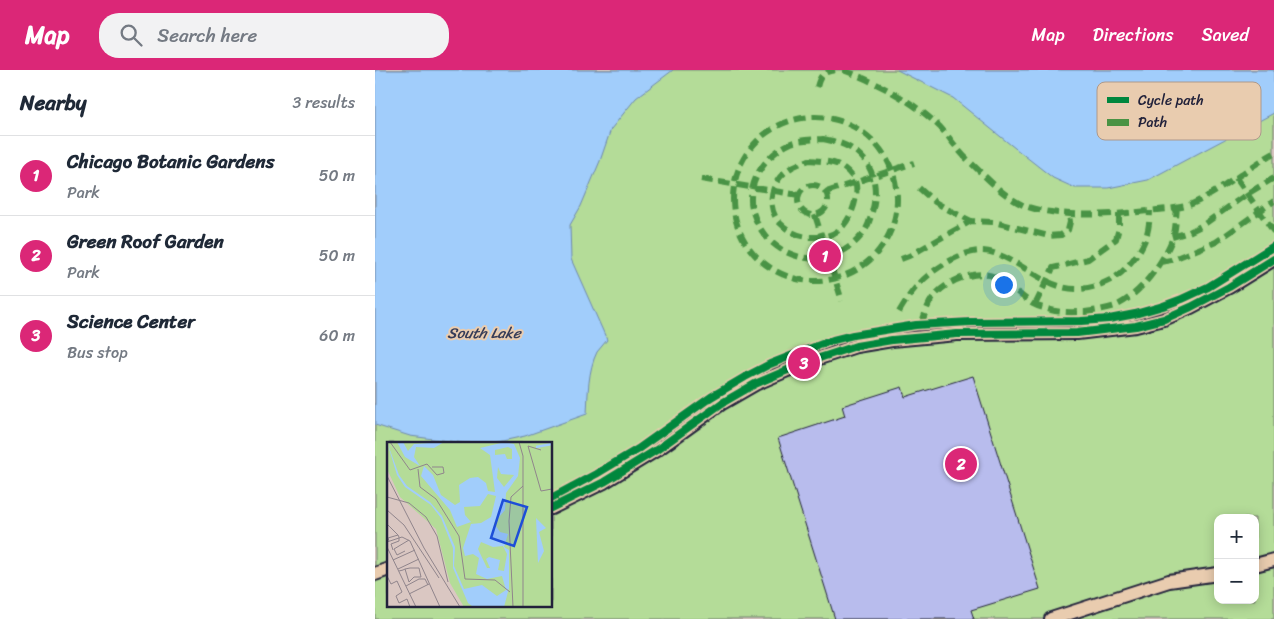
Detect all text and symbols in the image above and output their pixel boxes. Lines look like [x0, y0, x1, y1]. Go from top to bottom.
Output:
search box [99, 13, 449, 58]
text: Map [25, 14, 69, 56]
text: Search here [157, 19, 257, 52]
text: Map [1032, 19, 1065, 51]
text: Directions [1093, 19, 1174, 51]
text: Saved [1202, 19, 1249, 51]
icon: search [117, 21, 145, 49]
legend [1097, 82, 1261, 140]
text: Nearby [20, 84, 86, 122]
text: 3 results [292, 88, 355, 117]
text: Cycle path [1138, 88, 1204, 113]
text: Path [1138, 110, 1167, 135]
text: Chicago Botanic Gardens [67, 145, 274, 178]
text: 1 [33, 161, 39, 190]
text: 50 m [319, 161, 355, 190]
text: Park [67, 178, 100, 207]
text: Green Roof Garden [67, 225, 224, 258]
pin: 1 [809, 237, 841, 275]
text: 2 [31, 241, 41, 270]
text: 50 m [319, 241, 355, 270]
text: Park [67, 258, 100, 287]
your location [991, 272, 1017, 298]
text: Science Center [67, 305, 195, 338]
water label: South Lake [447, 320, 522, 346]
text: 3 [32, 321, 40, 350]
text: 60 m [319, 321, 355, 350]
text: Bus stop [67, 338, 128, 367]
pin: 3 [788, 344, 820, 382]
inset map [387, 442, 553, 606]
pin: 2 [945, 445, 977, 483]
map controls [1214, 514, 1259, 604]
button: + [1214, 514, 1259, 559]
button: − [1214, 559, 1259, 604]

